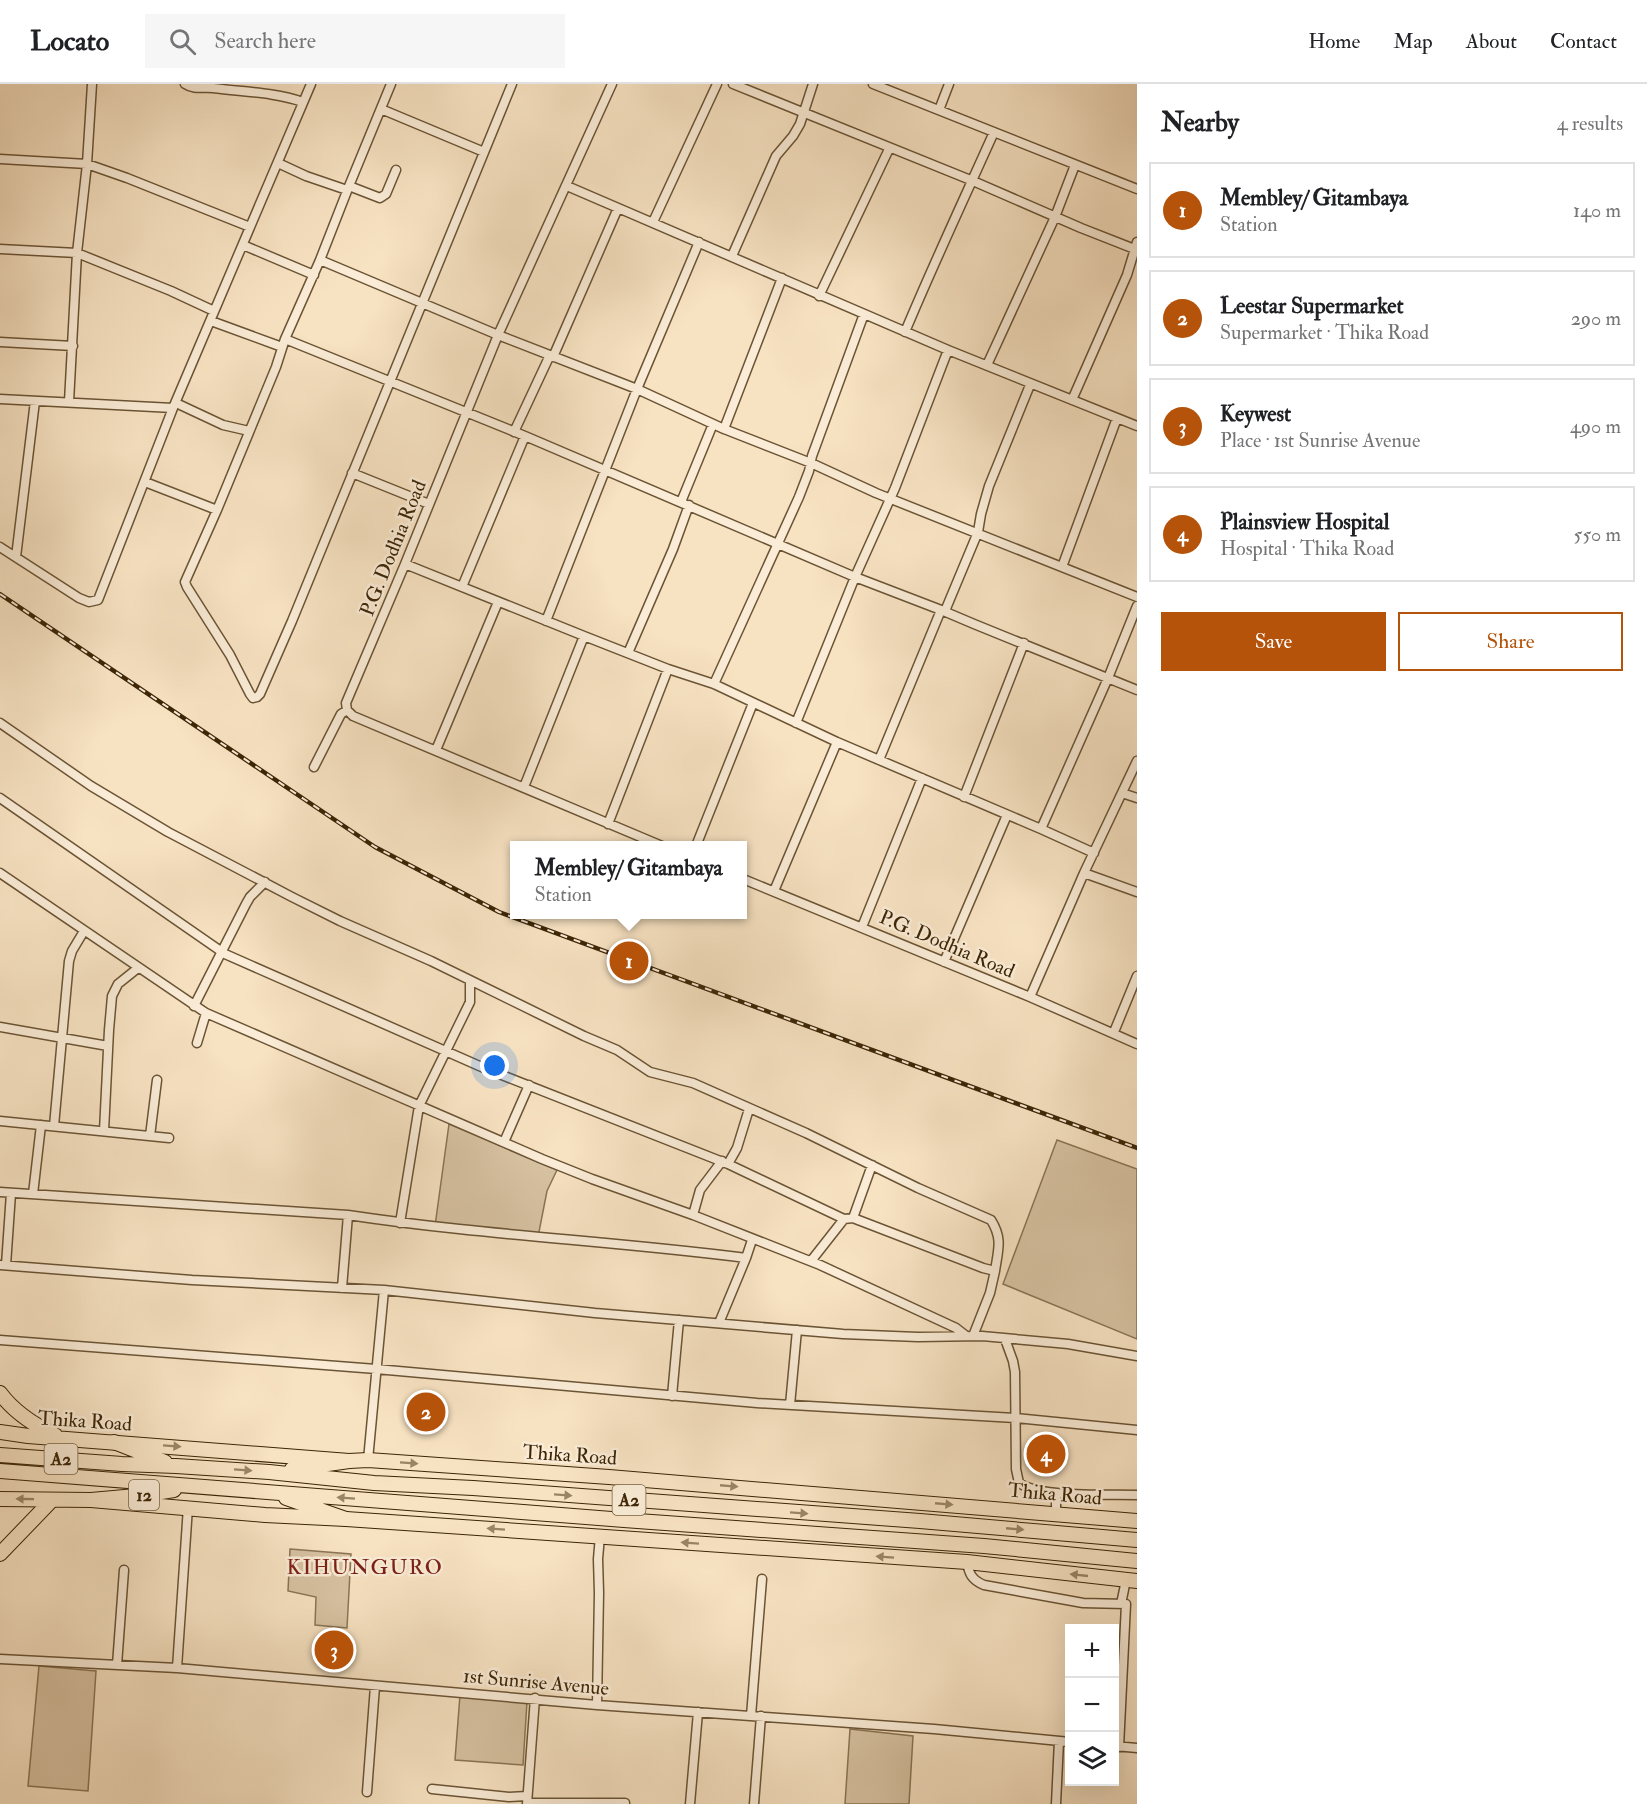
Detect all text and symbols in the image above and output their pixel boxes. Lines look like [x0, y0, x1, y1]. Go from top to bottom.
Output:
search box [145, 14, 565, 68]
text: Locato [30, 24, 109, 59]
icon: search [166, 25, 199, 58]
text: Search here [214, 27, 316, 55]
text: Home [1308, 28, 1360, 55]
text: Map [1393, 28, 1433, 55]
text: About [1466, 28, 1517, 55]
text: Contact [1550, 28, 1617, 55]
text: Nearby [1161, 107, 1239, 139]
text: 4 results [1557, 111, 1623, 136]
text: Membley/ Gitambaya [1220, 184, 1408, 212]
text: 1 [1179, 198, 1186, 223]
text: 140 m [1573, 198, 1621, 223]
text: Station [1220, 212, 1277, 237]
text: Leestar Supermarket [1220, 292, 1404, 320]
text: 2 [1177, 306, 1188, 331]
text: 290 m [1571, 306, 1621, 331]
text: Supermarket · Thika Road [1220, 320, 1429, 345]
text: Keywest [1220, 400, 1291, 428]
text: 3 [1179, 414, 1186, 439]
text: 490 m [1570, 414, 1621, 439]
text: Place · 1st Sunrise Avenue [1220, 428, 1420, 453]
street label: P.G. Dodhia Road [354, 476, 432, 620]
text: Plainsview Hospital [1220, 508, 1389, 536]
text: 4 [1177, 522, 1188, 547]
text: 550 m [1574, 522, 1621, 547]
text: Hospital · Thika Road [1220, 536, 1394, 561]
button: Save [1161, 612, 1386, 671]
button: Share [1398, 612, 1623, 671]
popup [510, 841, 747, 919]
text: Membley/ Gitambaya [534, 854, 723, 882]
text: Station [534, 882, 592, 907]
street label: P.G. Dodhia Road [876, 904, 1019, 984]
pin: 1 [610, 938, 648, 984]
your location [480, 1051, 509, 1080]
pin: 2 [406, 1390, 446, 1434]
street label: Thika Road [37, 1405, 133, 1437]
pin: 4 [1026, 1432, 1066, 1476]
street label: Thika Road [522, 1439, 618, 1471]
one-way arrow [163, 1442, 182, 1451]
road number: A2 [44, 1444, 78, 1474]
one-way arrow [399, 1459, 418, 1468]
one-way arrow [234, 1465, 253, 1475]
street label: Thika Road [1007, 1477, 1103, 1511]
road number: 12 [129, 1480, 159, 1510]
one-way arrow [719, 1481, 738, 1491]
road number: A2 [612, 1485, 646, 1515]
one-way arrow [554, 1490, 573, 1500]
one-way arrow [337, 1493, 356, 1503]
one-way arrow [15, 1494, 34, 1503]
one-way arrow [934, 1499, 953, 1509]
one-way arrow [790, 1508, 809, 1517]
one-way arrow [1005, 1524, 1024, 1534]
one-way arrow [486, 1525, 505, 1534]
one-way arrow [681, 1538, 700, 1547]
one-way arrow [875, 1552, 894, 1561]
district label: KIHUNGURO [287, 1554, 443, 1581]
one-way arrow [1069, 1570, 1088, 1580]
map controls [1065, 1624, 1119, 1786]
button: + [1065, 1624, 1119, 1678]
pin: 3 [314, 1628, 354, 1672]
street label: 1st Sunrise Avenue [462, 1663, 610, 1701]
button: − [1065, 1678, 1119, 1732]
button: layers [1065, 1732, 1119, 1786]

